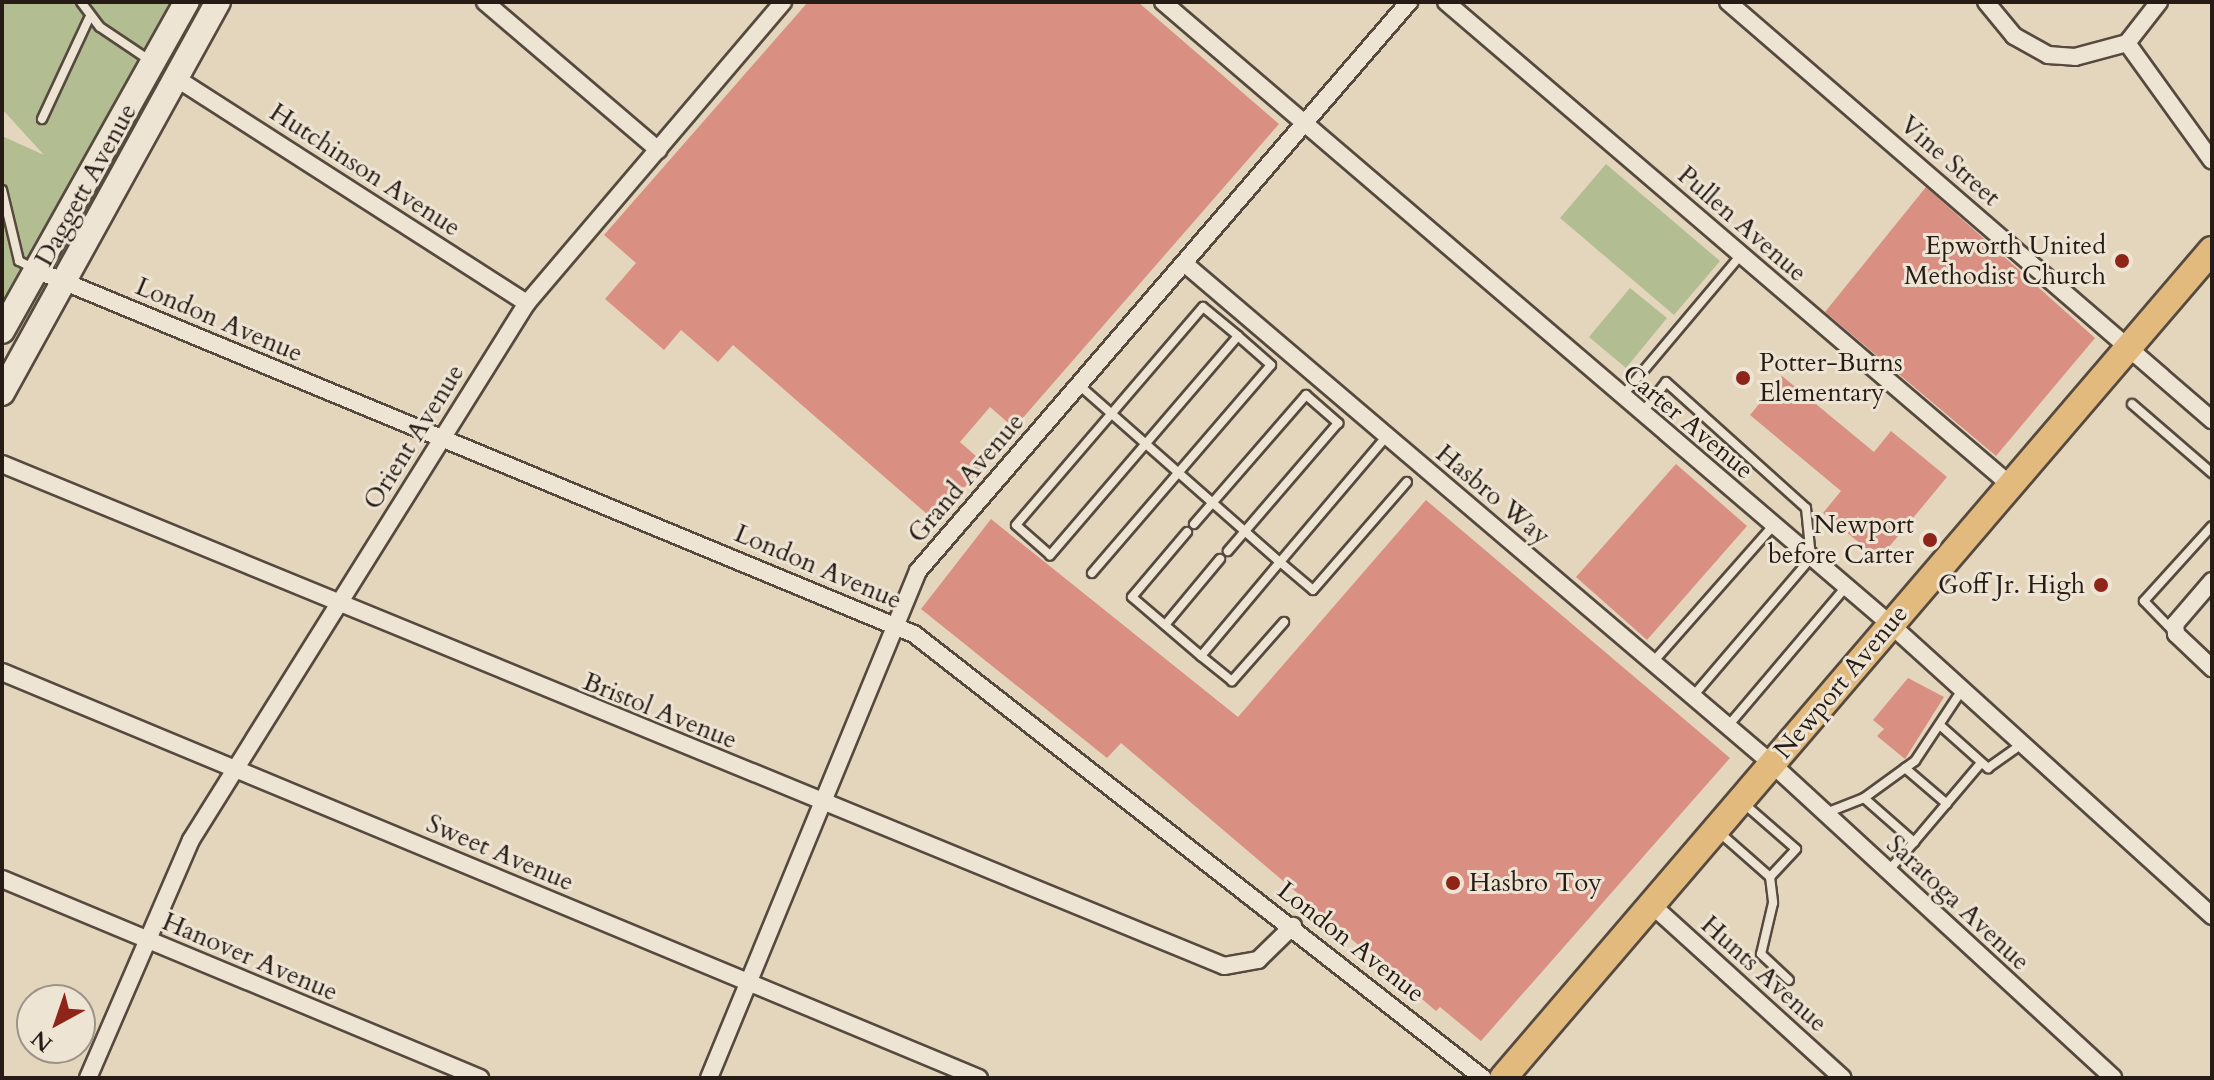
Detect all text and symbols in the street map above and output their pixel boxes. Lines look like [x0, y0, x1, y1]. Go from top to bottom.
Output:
street label: Hutchinson Avenue [264, 97, 466, 243]
street label: Daggett Avenue [28, 98, 144, 272]
street label: Vine Street [1894, 109, 2006, 213]
street label: Pullen Avenue [1671, 159, 1813, 289]
place label: Epworth United Methodist Church [1904, 230, 2106, 292]
marker: Epworth United Methodist Church [2113, 252, 2131, 270]
street label: London Avenue [131, 271, 307, 369]
place label: Potter-Burns Elementary [1759, 347, 1903, 408]
street label: Carter Avenue [1616, 358, 1760, 486]
street label: Orient Avenue [357, 359, 471, 515]
marker: Potter-Burns Elementary [1734, 369, 1752, 387]
street label: Grand Avenue [901, 407, 1031, 549]
street label: Hasbro Way [1429, 438, 1557, 552]
place label: Newport before Carter [1768, 509, 1914, 570]
street label: London Avenue [730, 518, 906, 616]
marker: Newport before Carter [1921, 531, 1939, 549]
place label: Goff Jr. High [1938, 569, 2085, 601]
marker: Goff Jr. High [2092, 576, 2110, 594]
street label: Newport Avenue [1767, 599, 1915, 765]
street label: Bristol Avenue [578, 666, 742, 756]
street label: Sweet Avenue [422, 808, 578, 898]
street label: Saratoga Avenue [1880, 829, 2036, 977]
place label: Hasbro Toy [1469, 867, 1602, 899]
marker: Hasbro Toy [1444, 874, 1462, 892]
street label: London Avenue [1271, 875, 1431, 1009]
street label: Hanover Avenue [158, 906, 342, 1008]
street label: Hunts Avenue [1694, 909, 1834, 1039]
north arrow [16, 984, 96, 1064]
text: N [25, 1023, 59, 1058]

